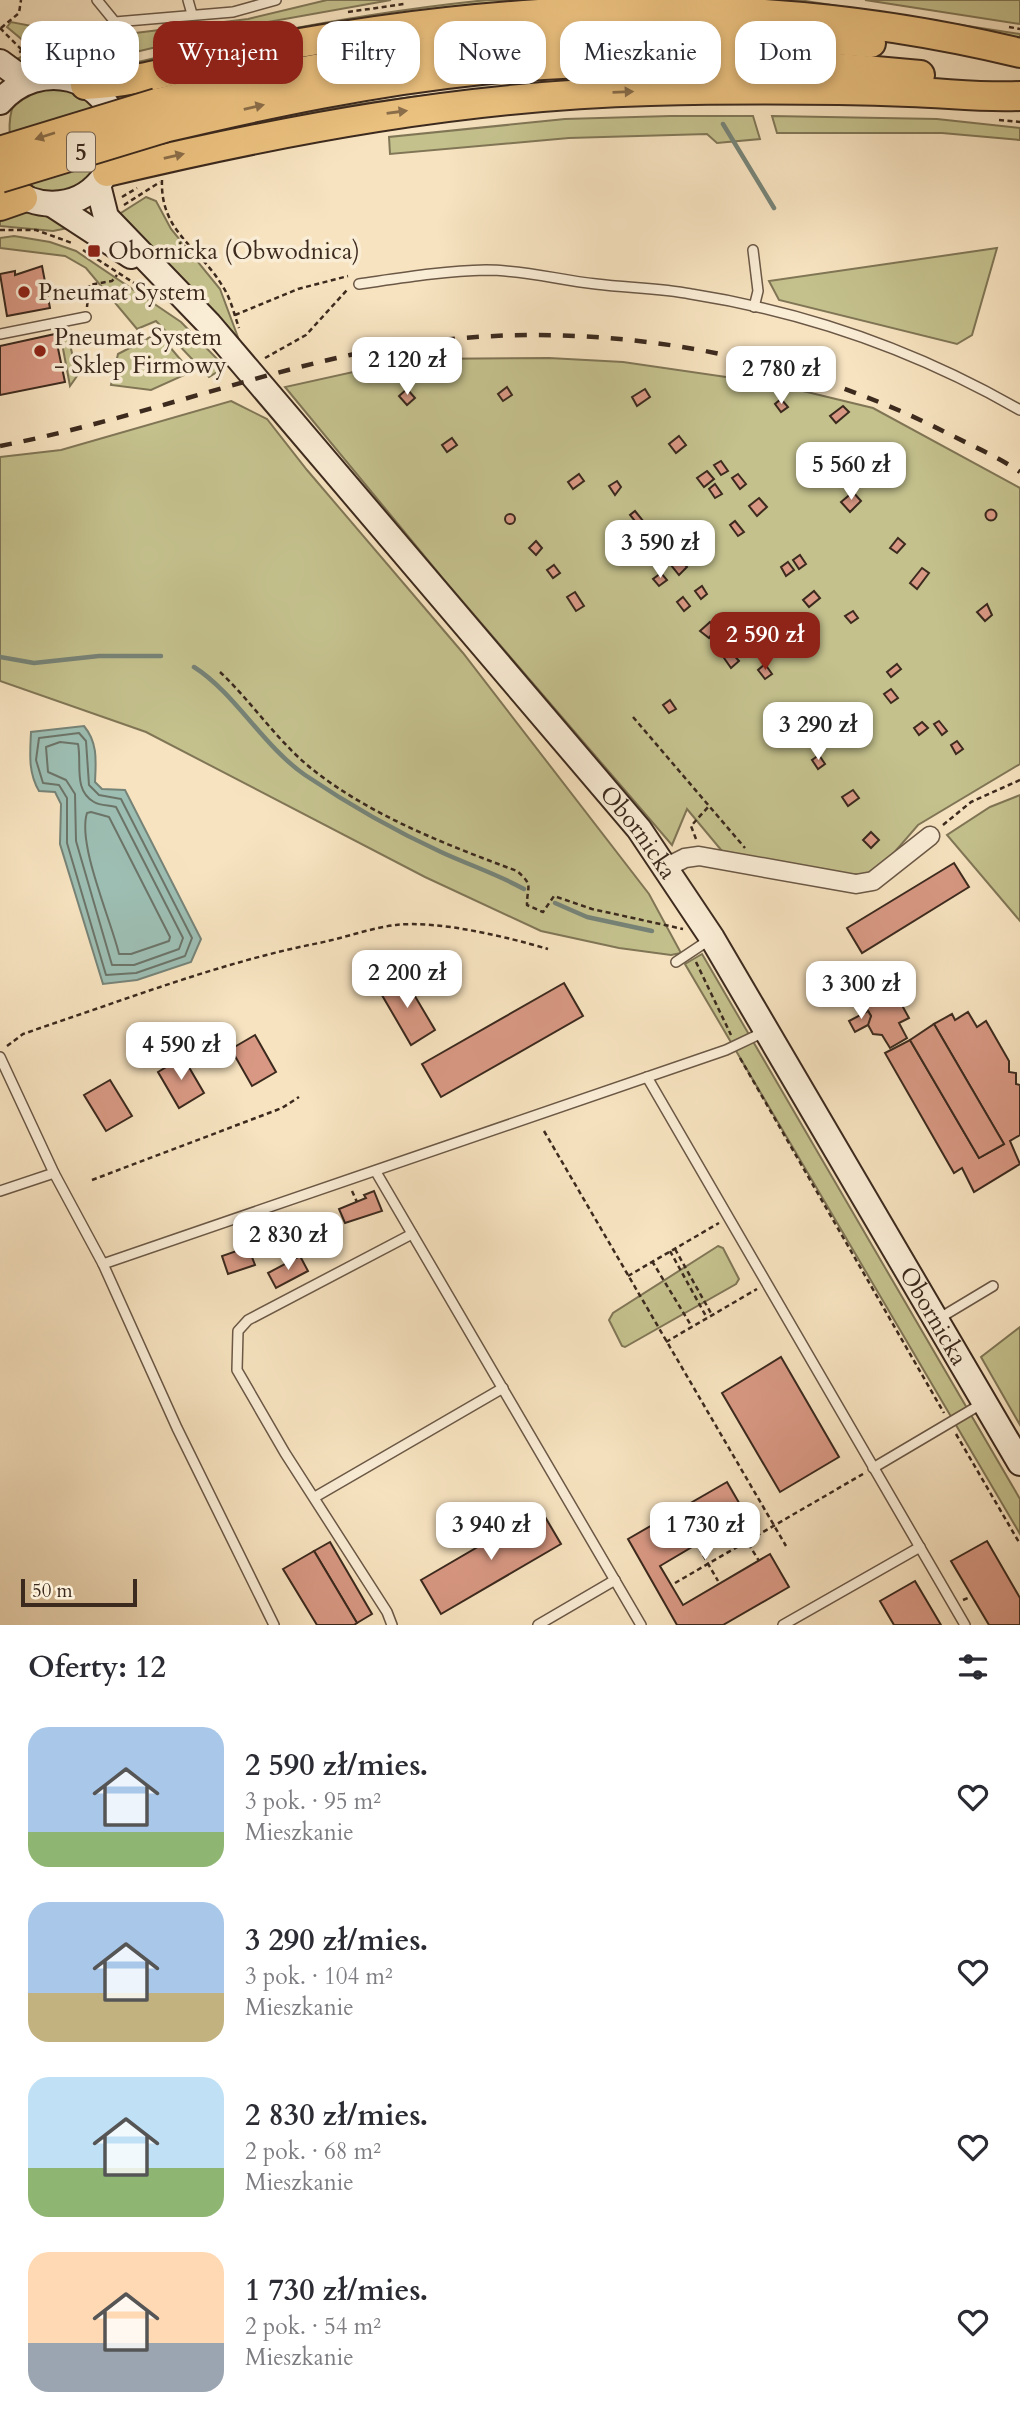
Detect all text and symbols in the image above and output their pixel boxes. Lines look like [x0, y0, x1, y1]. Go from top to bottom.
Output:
chip: Kupno [21, 21, 139, 84]
chip: Wynajem [153, 21, 303, 84]
chip: Filtry [317, 21, 420, 84]
chip: Nowe [434, 21, 546, 84]
chip: Mieszkanie [560, 21, 721, 84]
chip: Dom [735, 21, 836, 84]
one-way arrow [613, 87, 635, 98]
one-way arrow [243, 101, 265, 112]
one-way arrow [386, 106, 408, 117]
one-way arrow [34, 131, 55, 141]
road number: 5 [67, 132, 95, 172]
one-way arrow [163, 150, 185, 161]
place label: Obornicka (Obwodnica) [108, 235, 360, 268]
marker: Obornicka (Obwodnica) [86, 243, 102, 259]
place label: Pneumat System [38, 276, 207, 309]
marker: Pneumat System [16, 284, 32, 300]
place label: Pneumat System - Sklep Firmowy [54, 321, 227, 382]
pin: 2 120 zł [335, 338, 479, 397]
marker: Pneumat System - Sklep Firmowy [32, 343, 48, 359]
text: 2 120 zł [368, 344, 446, 375]
pin: 2 780 zł [709, 346, 853, 406]
text: 2 780 zł [742, 353, 820, 384]
pin: 5 560 zł [779, 442, 923, 502]
text: 5 560 zł [812, 449, 890, 480]
pin: 3 590 zł [588, 520, 732, 580]
text: 3 590 zł [621, 527, 699, 558]
pin: 2 590 zł [693, 612, 837, 672]
text: 2 590 zł [726, 619, 804, 650]
pin: 3 290 zł [746, 702, 890, 762]
text: 3 290 zł [779, 709, 857, 740]
street label: Obornicka [592, 778, 684, 887]
pin: 2 200 zł [335, 950, 479, 1010]
text: 2 200 zł [368, 957, 446, 988]
pin: 3 300 zł [789, 962, 933, 1021]
text: 3 300 zł [822, 968, 900, 999]
pin: 4 590 zł [109, 1023, 253, 1082]
text: 4 590 zł [142, 1029, 220, 1060]
pin: 2 830 zł [216, 1212, 360, 1272]
text: 2 830 zł [249, 1219, 327, 1250]
street label: Obornicka [891, 1260, 976, 1372]
pin: 3 940 zł [419, 1502, 563, 1562]
pin: 1 730 zł [633, 1502, 777, 1562]
text: 3 940 zł [452, 1509, 530, 1540]
text: 1 730 zł [666, 1509, 744, 1540]
scale bar [21, 1576, 136, 1608]
text: 50 m [32, 1578, 73, 1604]
text: Oferty: 12 [28, 1647, 166, 1688]
icon: filters [954, 1648, 992, 1686]
text: 2 590 zł/mies. [245, 1745, 428, 1786]
icon: home [84, 1755, 168, 1839]
icon: heart [954, 1778, 992, 1816]
text: 3 pok. · 95 m² [245, 1786, 381, 1817]
text: Mieszkanie [245, 1817, 354, 1848]
text: 3 290 zł/mies. [245, 1920, 428, 1961]
icon: home [84, 1930, 168, 2014]
icon: heart [954, 1953, 992, 1991]
text: 3 pok. · 104 m² [245, 1961, 393, 1992]
text: Mieszkanie [245, 1992, 354, 2023]
text: 2 830 zł/mies. [245, 2095, 428, 2136]
icon: home [84, 2105, 168, 2189]
icon: heart [954, 2128, 992, 2166]
text: 2 pok. · 68 m² [245, 2136, 381, 2167]
text: Mieszkanie [245, 2167, 354, 2198]
text: 1 730 zł/mies. [245, 2270, 428, 2311]
icon: home [84, 2280, 168, 2364]
icon: heart [954, 2303, 992, 2341]
text: 2 pok. · 54 m² [245, 2311, 381, 2342]
text: Mieszkanie [245, 2342, 354, 2373]

